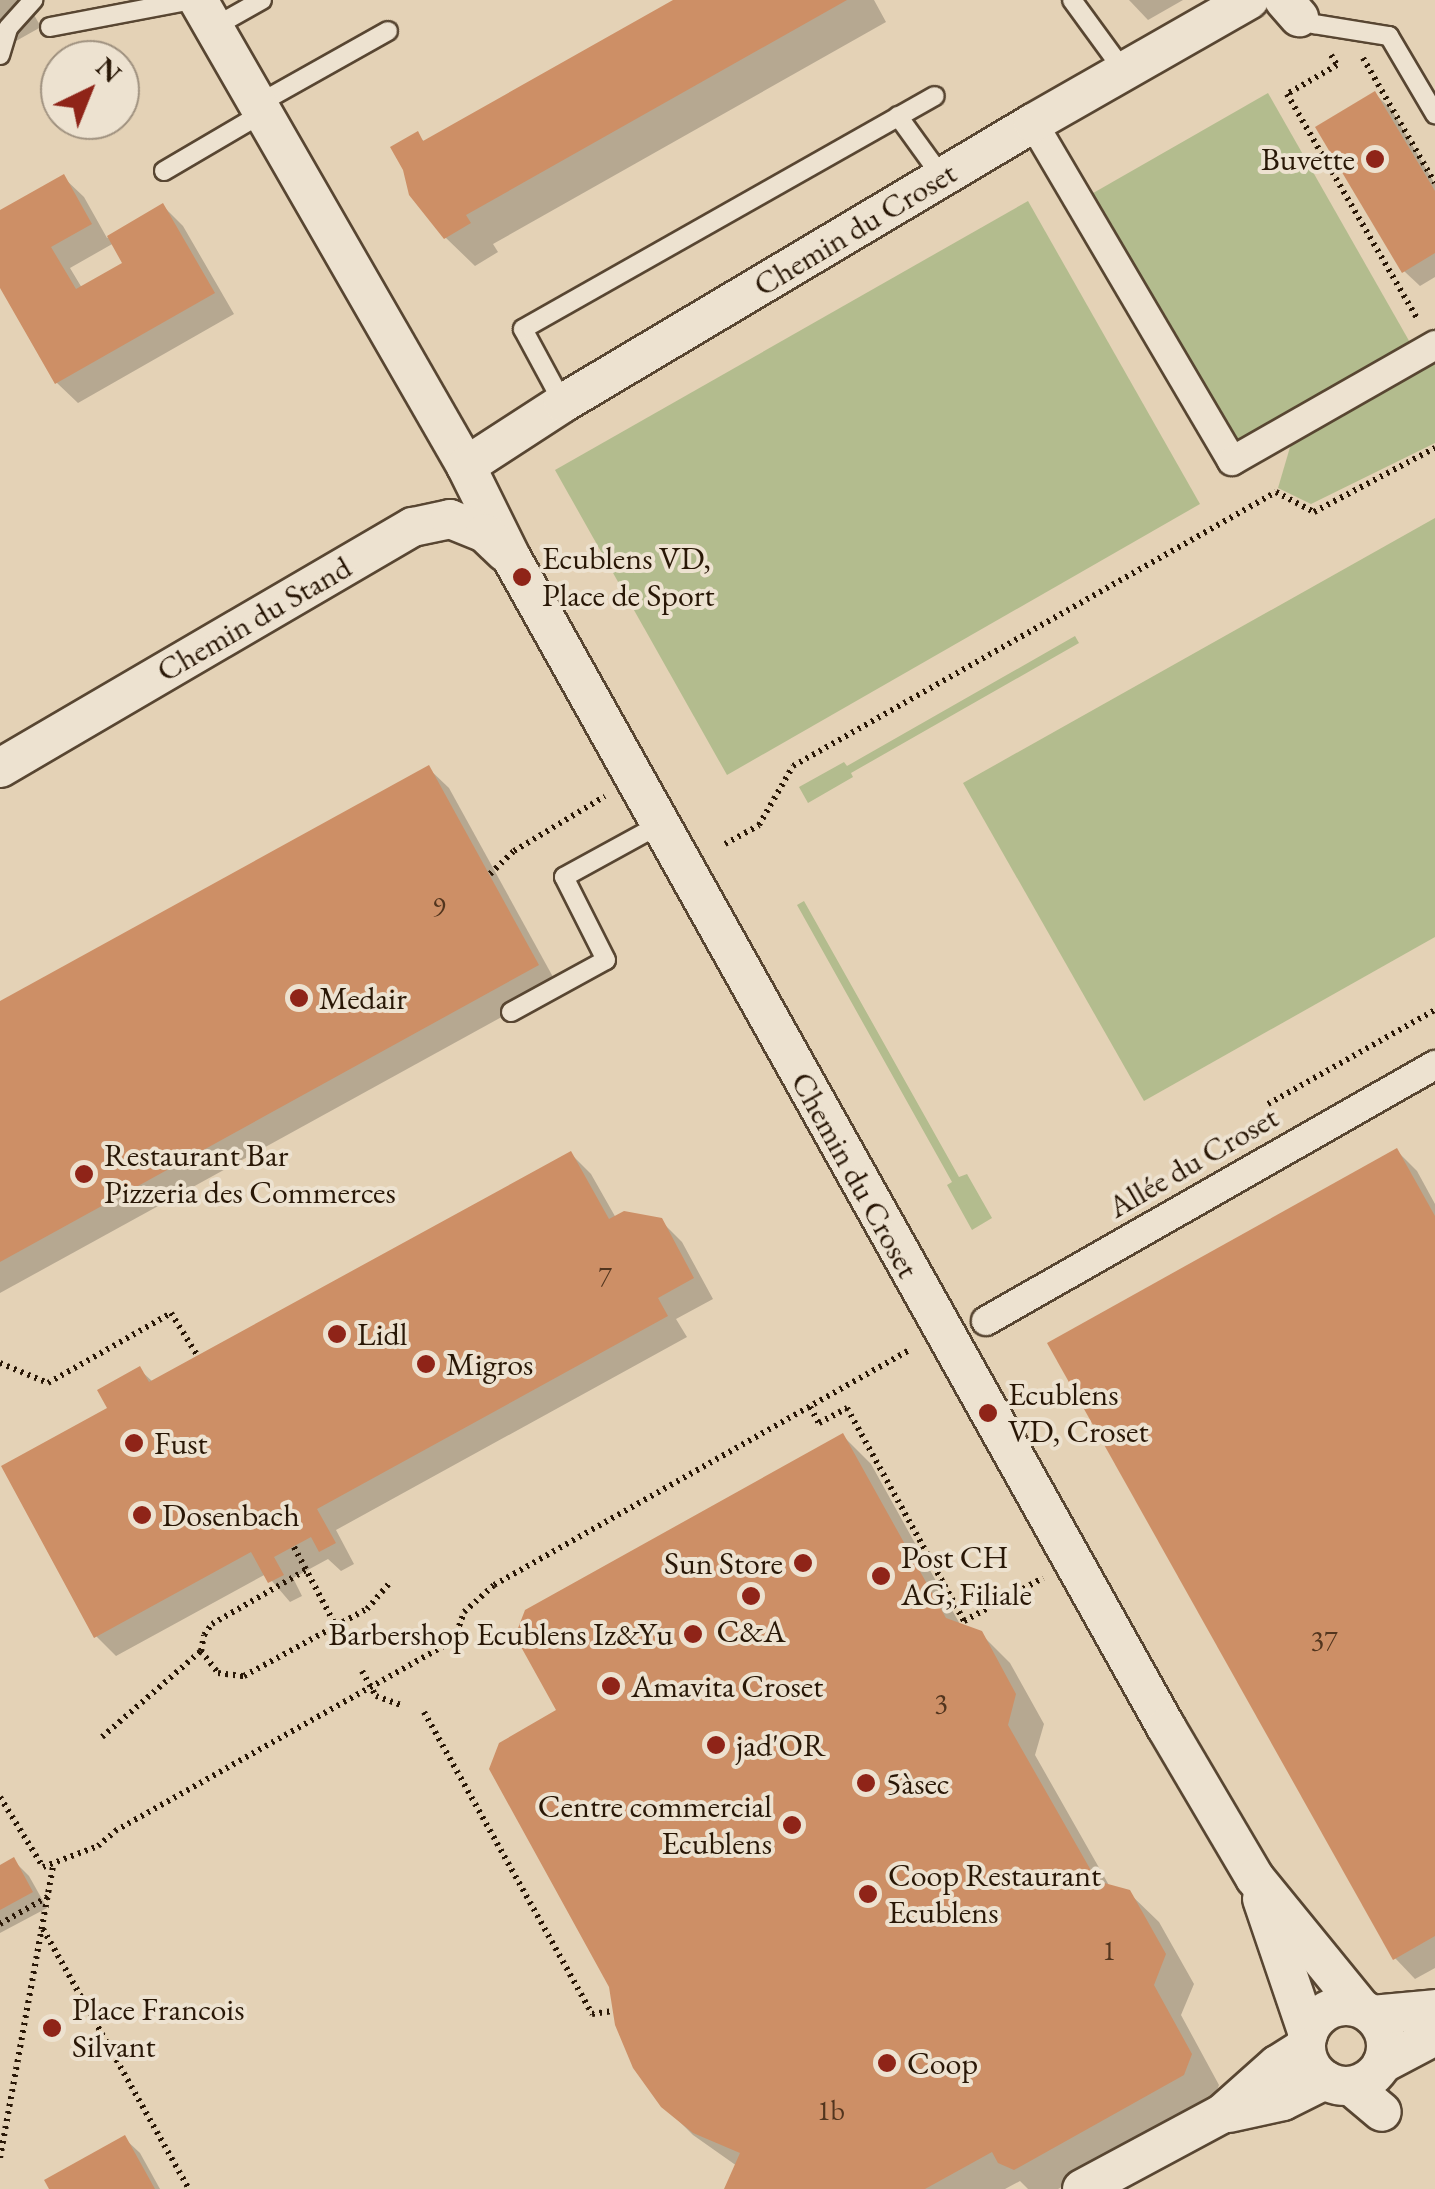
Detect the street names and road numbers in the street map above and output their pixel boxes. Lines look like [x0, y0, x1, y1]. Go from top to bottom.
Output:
street label: Chemin du Croset [747, 153, 963, 305]
street label: Chemin du Stand [150, 548, 358, 690]
street label: Chemin du Croset [783, 1065, 927, 1285]
street label: Allée du Croset [1101, 1098, 1285, 1226]

